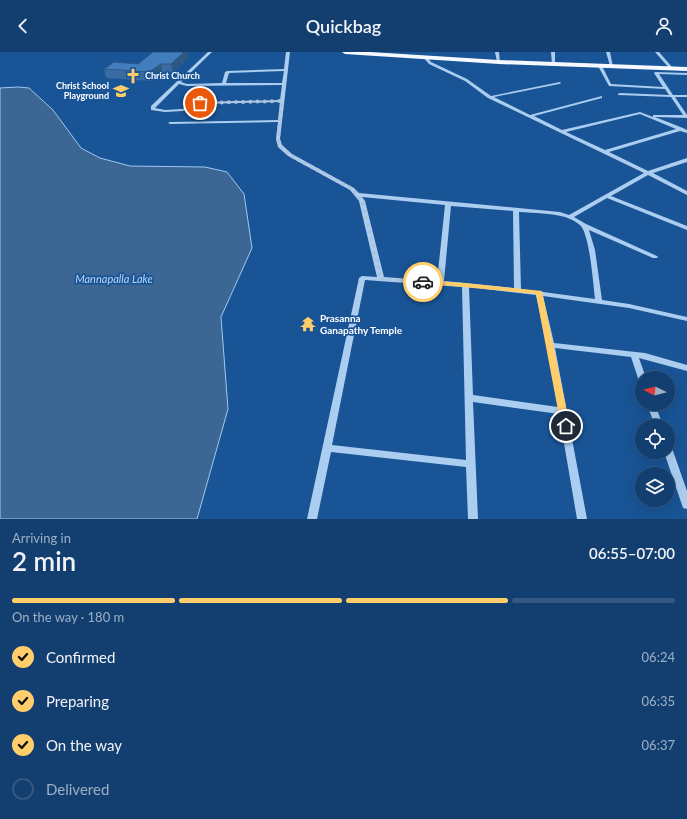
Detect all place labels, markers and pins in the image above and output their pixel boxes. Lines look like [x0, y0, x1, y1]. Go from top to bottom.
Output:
church icon: Christ Church [124, 67, 142, 85]
place label: Christ Church [145, 70, 200, 81]
place label: Christ School Playground [56, 80, 109, 101]
school or university icon: Christ School Playground [112, 82, 130, 100]
pin [183, 86, 217, 120]
place label: Prasanna Ganapathy Temple [320, 312, 403, 336]
temple icon: Prasanna Ganapathy Temple [299, 315, 317, 333]
pin [549, 409, 583, 443]

